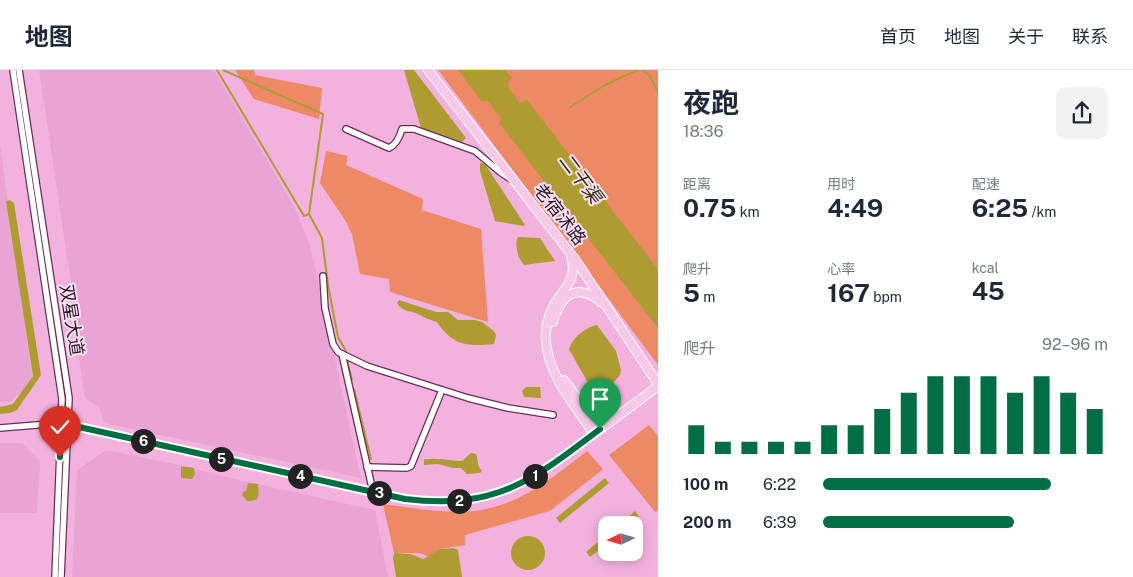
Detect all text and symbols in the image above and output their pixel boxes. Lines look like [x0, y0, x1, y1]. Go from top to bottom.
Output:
text: 地图 [25, 22, 73, 50]
text: 首页 [880, 26, 916, 47]
text: 地图 [944, 26, 980, 47]
text: 关于 [1008, 26, 1044, 47]
text: 联系 [1072, 26, 1108, 47]
text: 夜跑 [683, 86, 739, 119]
button: share [1056, 87, 1108, 139]
text: 18:36 [683, 122, 723, 141]
water label: 二干渠 [555, 149, 609, 210]
text: 距离 [683, 176, 711, 192]
text: 用时 [827, 176, 855, 192]
text: 配速 [972, 176, 1000, 192]
street label: 老宿沭路 [530, 179, 590, 249]
text: 0.75 [683, 193, 736, 223]
text: 4:49 [827, 193, 883, 223]
text: 6:25 [972, 193, 1028, 223]
text: km [736, 204, 760, 220]
text: /km [1028, 204, 1056, 220]
text: kcal [972, 260, 999, 276]
text: 爬升 [683, 261, 711, 277]
text: 心率 [827, 261, 855, 277]
text: 45 [972, 276, 1005, 306]
text: 5 [683, 278, 700, 308]
text: 167 [827, 278, 870, 308]
street label: 双星大道 [56, 283, 88, 357]
text: m [700, 289, 715, 305]
text: bpm [870, 289, 902, 305]
text: 92–96 m [1042, 335, 1108, 354]
text: 爬升 [683, 339, 715, 358]
pin [579, 378, 621, 429]
icon: arrive [586, 385, 614, 413]
pin [39, 406, 81, 457]
icon: check [46, 413, 74, 441]
pin: 6 [130, 428, 156, 454]
text: 6 [139, 433, 148, 449]
pin: 5 [208, 446, 234, 472]
text: 5 [217, 451, 226, 467]
pin: 4 [288, 464, 312, 488]
pin: 1 [522, 464, 548, 488]
text: 4 [296, 468, 305, 484]
text: 1 [533, 468, 539, 484]
text: 100 m [683, 475, 728, 494]
text: 6:22 [763, 475, 796, 494]
pin: 3 [366, 480, 392, 506]
text: 3 [375, 485, 384, 501]
pin: 2 [446, 488, 472, 514]
text: 2 [455, 493, 464, 509]
text: 200 m [683, 513, 732, 532]
text: 6:39 [763, 513, 797, 532]
north arrow [598, 516, 642, 561]
map controls [598, 516, 643, 561]

